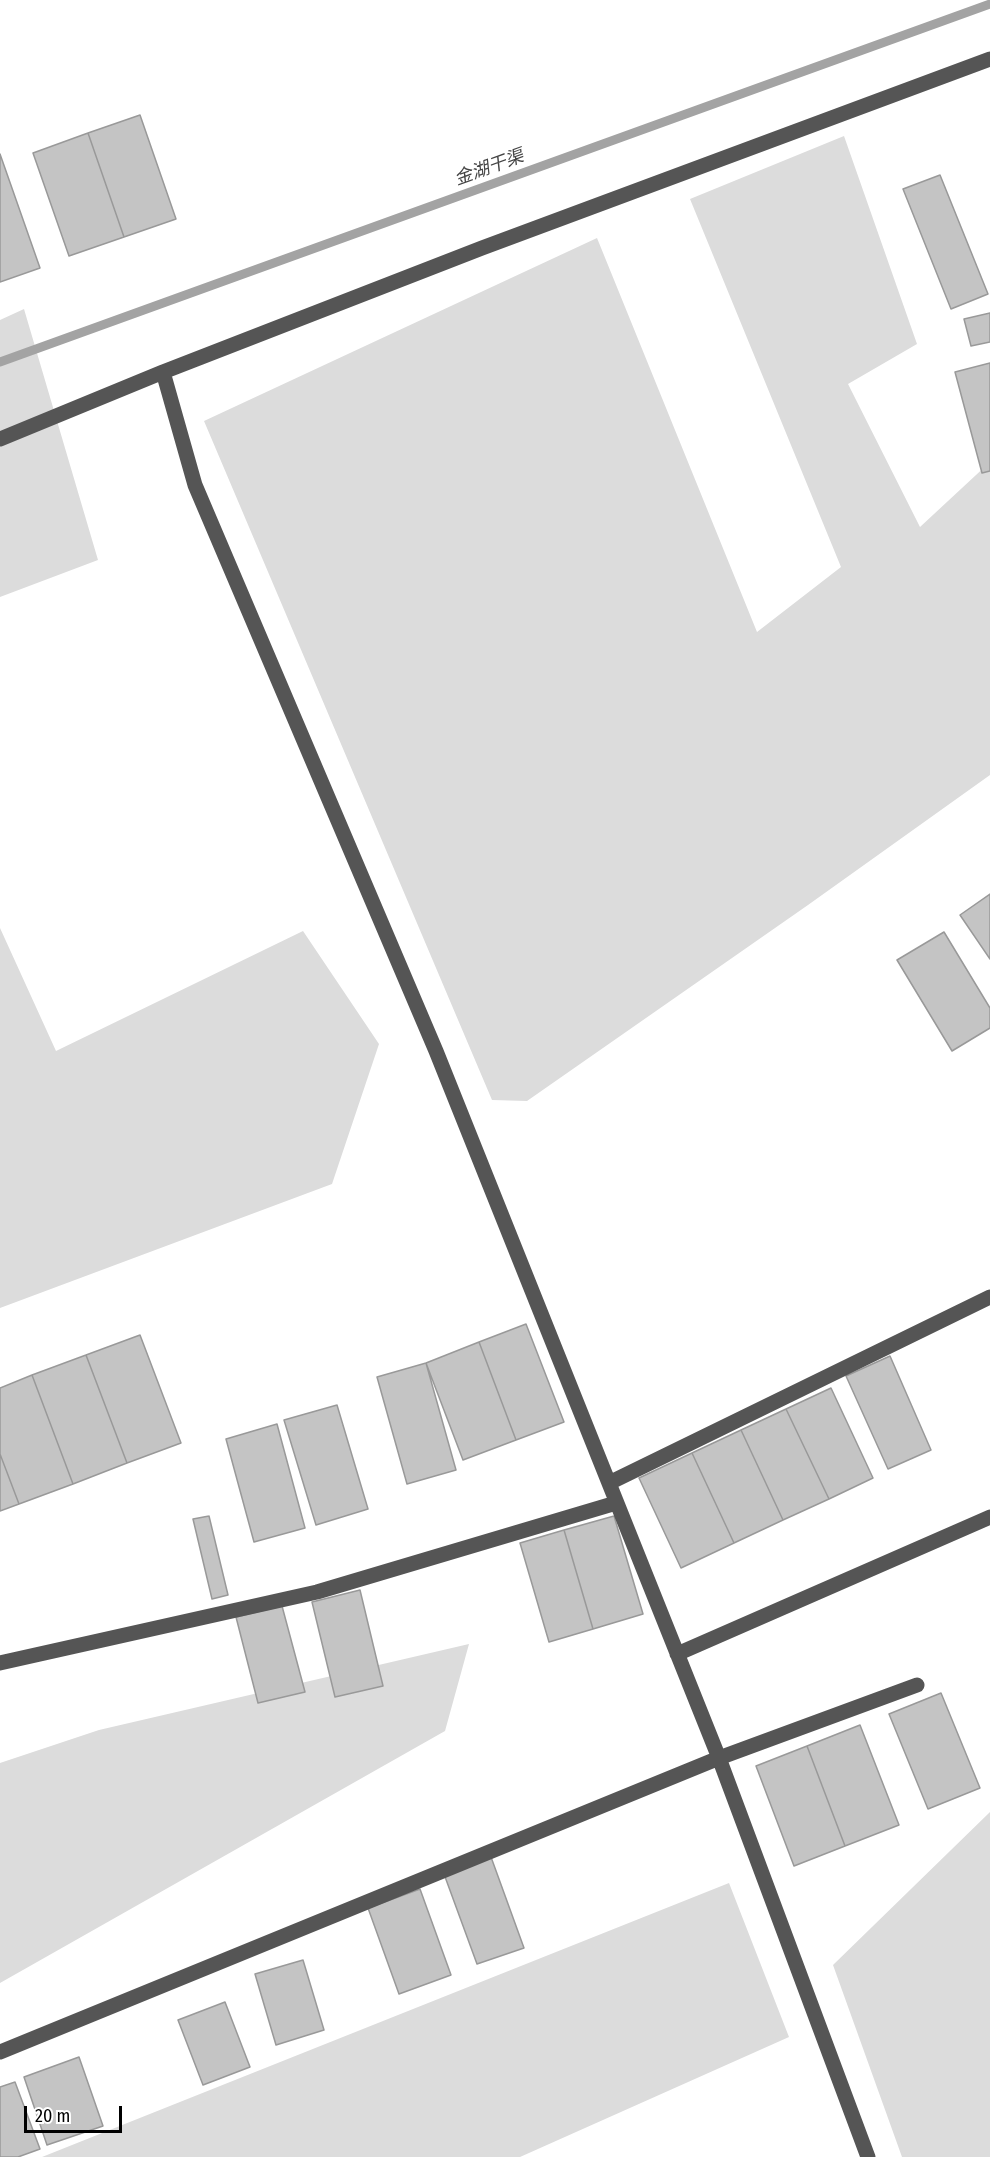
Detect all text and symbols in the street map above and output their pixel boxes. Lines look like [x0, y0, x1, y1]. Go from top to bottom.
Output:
water label: 金湖干渠 [451, 146, 527, 190]
scale bar [27, 2094, 124, 2132]
text: 20 m [35, 2105, 70, 2127]

